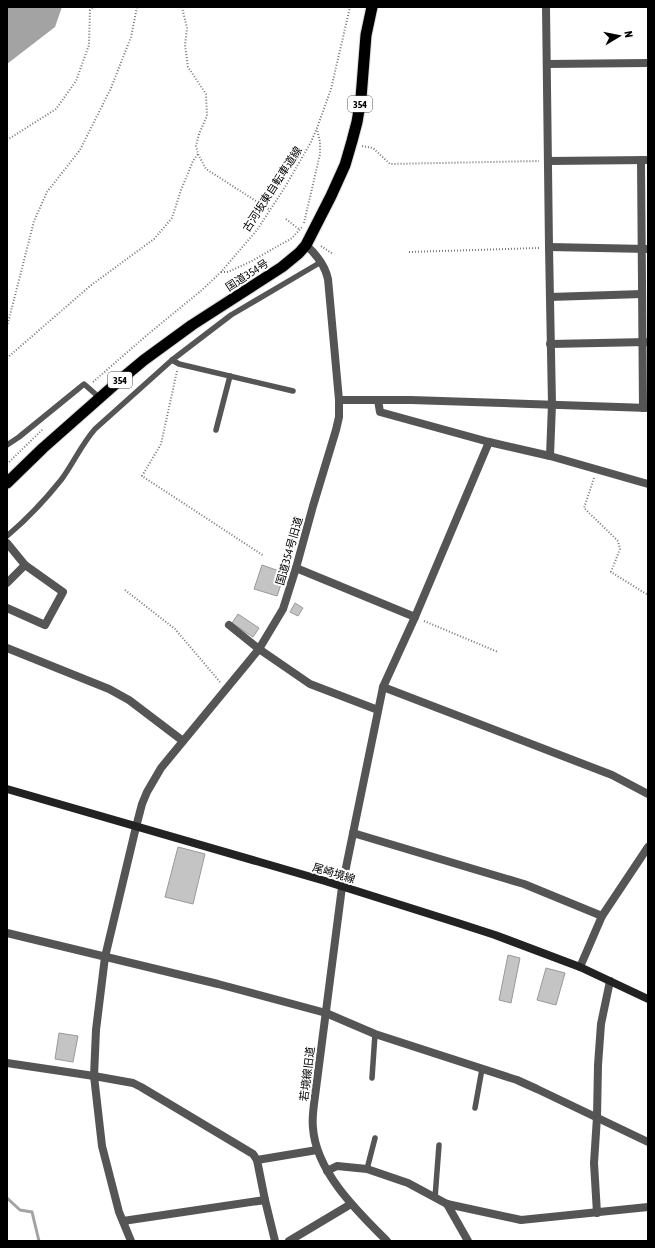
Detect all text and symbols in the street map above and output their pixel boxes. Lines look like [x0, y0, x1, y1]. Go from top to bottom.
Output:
north arrow [599, 16, 639, 56]
text: N [622, 30, 635, 39]
road number: 354 [348, 96, 372, 112]
street label: 古河坂東自転車道線 [240, 144, 304, 234]
street label: 国道354号 [223, 257, 271, 293]
road number: 354 [108, 372, 132, 388]
street label: 国道354号旧道 [274, 515, 304, 587]
street label: 尾崎境線 [311, 861, 357, 885]
street label: 若境線旧道 [298, 1046, 316, 1102]

